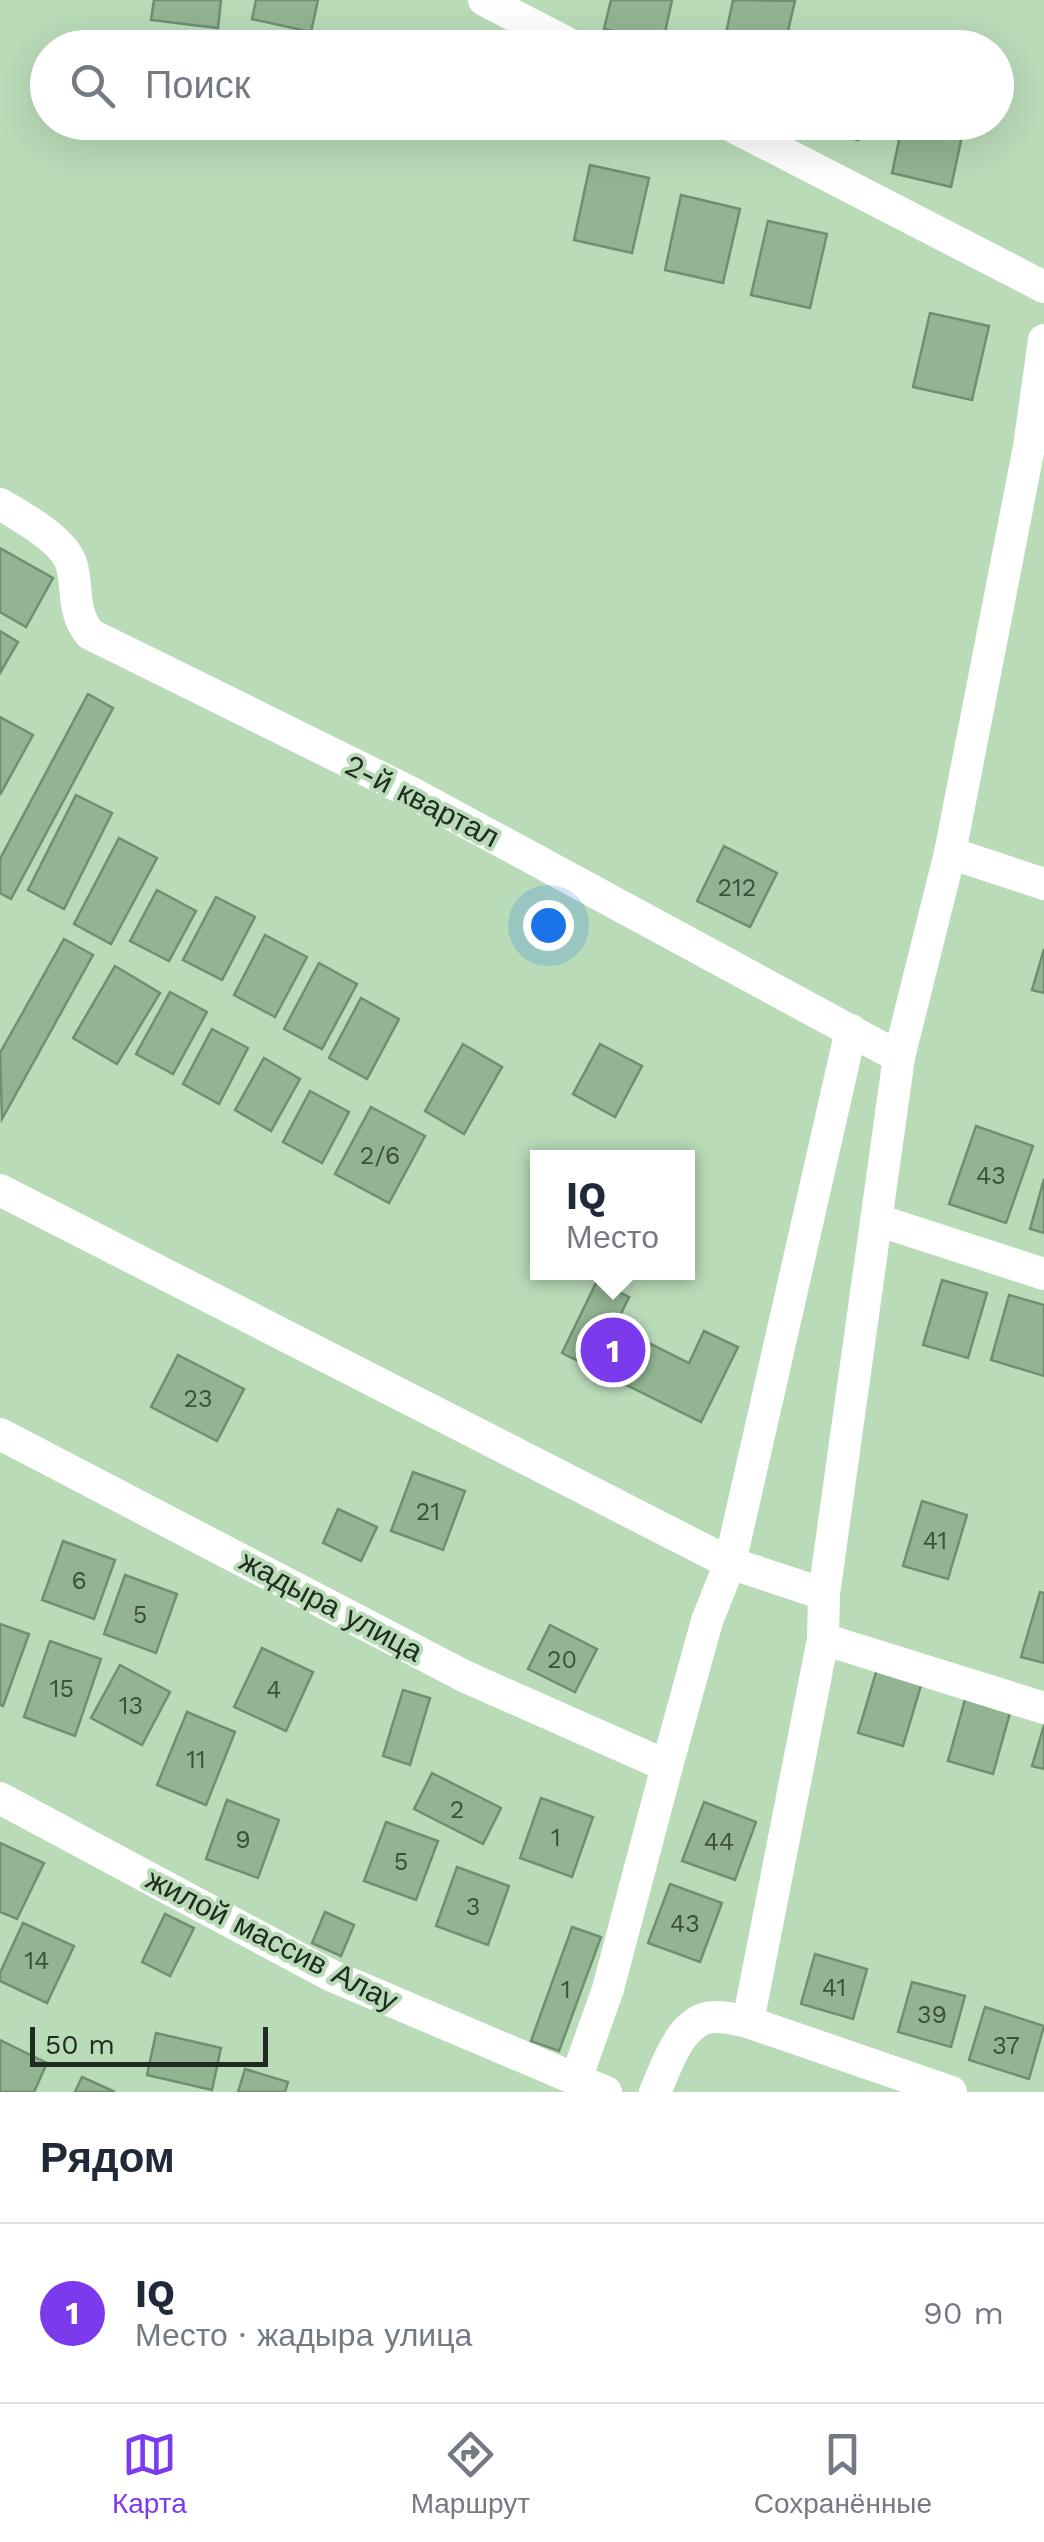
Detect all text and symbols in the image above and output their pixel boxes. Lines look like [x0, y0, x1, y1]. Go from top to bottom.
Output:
search box [30, 30, 1014, 140]
icon: search [65, 58, 120, 113]
text: Поиск [145, 63, 250, 107]
street label: 2-й квартал [339, 747, 505, 854]
house number: 212 [718, 873, 756, 902]
your location [523, 900, 574, 951]
house number: 2/6 [360, 1141, 400, 1170]
popup [530, 1150, 695, 1280]
house number: 43 [976, 1161, 1006, 1190]
text: IQ [566, 1174, 606, 1218]
text: Место [566, 1218, 659, 1256]
pin: 1 [580, 1312, 646, 1388]
house number: 23 [183, 1384, 213, 1413]
house number: 21 [416, 1497, 440, 1526]
house number: 41 [923, 1526, 947, 1555]
street label: жадыра улица [234, 1543, 429, 1669]
house number: 6 [71, 1566, 87, 1595]
house number: 5 [133, 1600, 147, 1629]
house number: 20 [547, 1645, 577, 1674]
house number: 15 [50, 1674, 74, 1703]
house number: 4 [266, 1675, 282, 1704]
house number: 13 [119, 1691, 143, 1720]
house number: 11 [186, 1745, 206, 1774]
house number: 2 [450, 1795, 464, 1824]
house number: 1 [551, 1823, 561, 1852]
house number: 9 [235, 1825, 251, 1854]
house number: 44 [704, 1827, 734, 1856]
house number: 5 [394, 1847, 408, 1876]
street label: жилой массив Алау [141, 1861, 404, 2018]
house number: 3 [466, 1892, 480, 1921]
house number: 43 [670, 1909, 700, 1938]
house number: 14 [24, 1946, 50, 1975]
house number: 41 [822, 1973, 846, 2002]
house number: 1 [561, 1975, 571, 2004]
house number: 39 [917, 2000, 947, 2029]
scale bar [30, 2022, 268, 2066]
text: 50 m [45, 2028, 115, 2061]
house number: 37 [992, 2031, 1020, 2060]
text: Рядом [40, 2133, 175, 2182]
text: IQ [135, 2272, 175, 2316]
text: 1 [66, 2294, 79, 2332]
text: 90 m [923, 2294, 1004, 2332]
text: Место · жадыра улица [135, 2316, 472, 2354]
tab: Карта [112, 2427, 187, 2520]
tab: Маршрут [411, 2427, 530, 2520]
tab: Сохранённые [754, 2427, 932, 2520]

